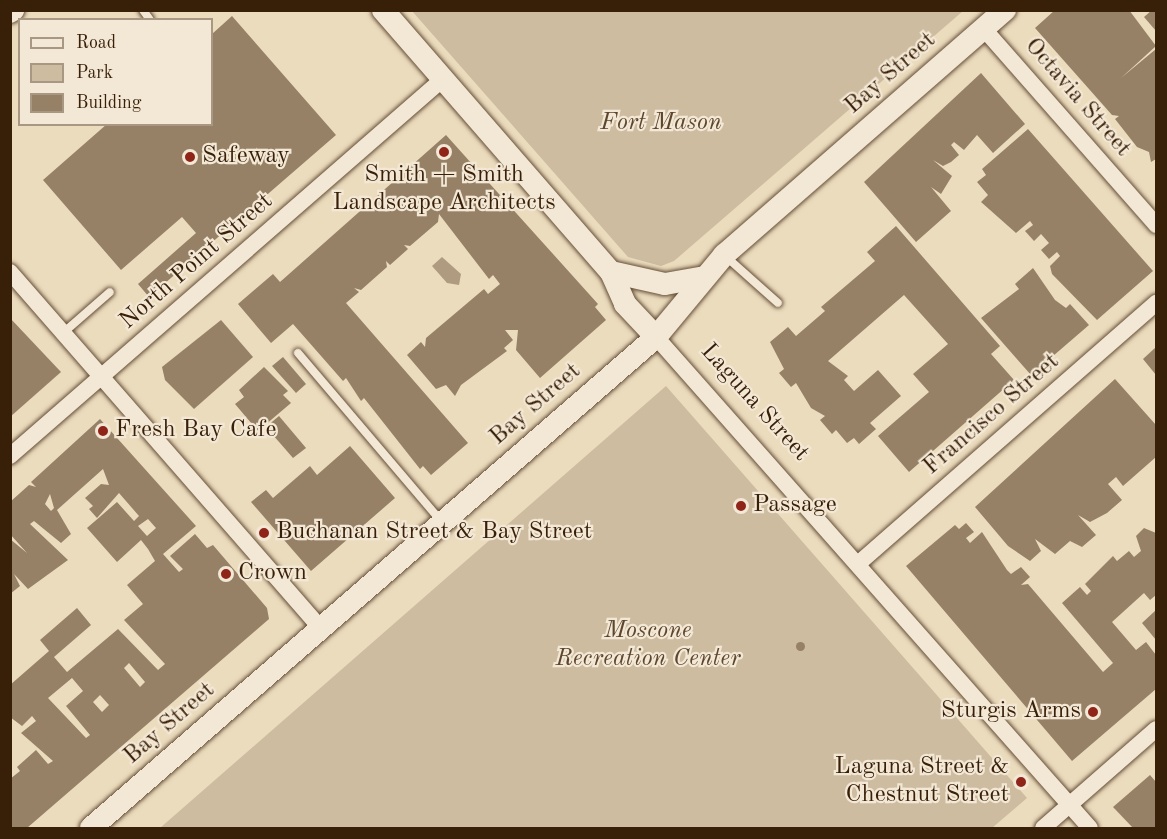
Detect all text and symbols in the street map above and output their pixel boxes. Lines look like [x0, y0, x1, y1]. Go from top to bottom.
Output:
legend [18, 18, 213, 126]
street label: Bay Street [840, 27, 942, 121]
street label: Octavia Street [1018, 33, 1136, 163]
text: Road [76, 34, 116, 52]
text: Park [76, 64, 113, 82]
text: Building [76, 94, 141, 112]
park label: Fort Mason [600, 110, 722, 138]
place label: Safeway [202, 143, 290, 171]
marker: Smith + Smith Landscape Architects [437, 145, 451, 159]
marker: Safeway [183, 150, 197, 164]
place label: Smith + Smith Landscape Architects [332, 162, 556, 218]
street label: North Point Street [115, 188, 279, 336]
street label: Laguna Street [693, 338, 815, 468]
street label: Francisco Street [918, 348, 1066, 482]
street label: Bay Street [485, 358, 587, 452]
place label: Fresh Bay Cafe [115, 417, 277, 445]
marker: Fresh Bay Cafe [96, 424, 110, 438]
place label: Passage [753, 492, 837, 520]
marker: Passage [734, 499, 748, 513]
place label: Buchanan Street & Bay Street [276, 519, 592, 547]
marker: Buchanan Street & Bay Street [257, 526, 271, 540]
place label: Crown [238, 560, 307, 588]
marker: Crown [219, 567, 233, 581]
park label: Moscone Recreation Center [555, 618, 741, 674]
street label: Bay Street [119, 677, 221, 771]
place label: Sturgis Arms [941, 698, 1081, 726]
marker: Sturgis Arms [1086, 705, 1100, 719]
place label: Laguna Street & Chestnut Street [835, 754, 1009, 810]
marker: Laguna Street & Chestnut Street [1014, 775, 1028, 789]

